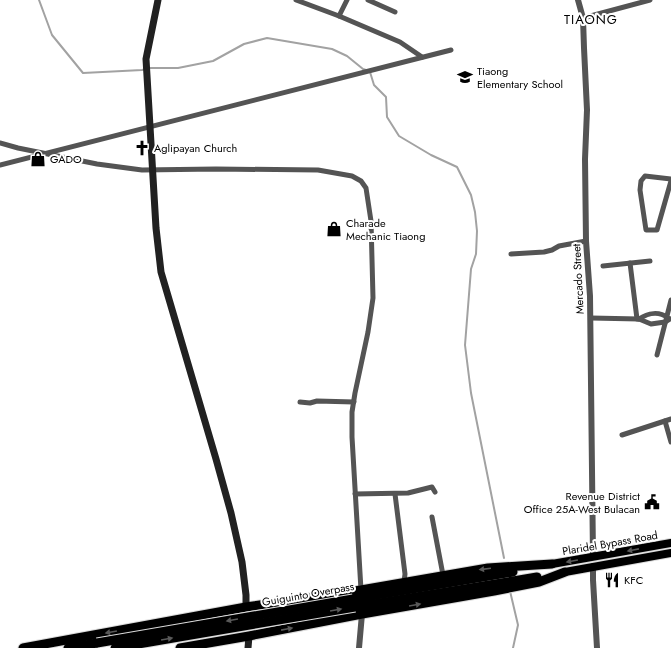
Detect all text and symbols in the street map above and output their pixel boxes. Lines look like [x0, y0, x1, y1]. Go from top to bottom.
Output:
district label: TIAONG [564, 10, 618, 29]
place label: Tiaong Elementary School [477, 63, 563, 92]
school or university icon: Tiaong Elementary School [456, 68, 474, 86]
church icon: Aglipayan Church [133, 139, 151, 157]
place label: Aglipayan Church [154, 140, 237, 156]
shop icon: GADO [29, 150, 47, 168]
place label: GADO [50, 151, 82, 167]
place label: Charade Mechanic Tiaong [346, 215, 425, 244]
shop icon: Charade Mechanic Tiaong [325, 220, 343, 238]
street label: Mercado Street [568, 243, 588, 315]
place label: Revenue District Office 25A-West Bulacan [524, 488, 640, 517]
public building icon: Revenue District Office 25A-West Bulacan [643, 493, 661, 511]
street label: Plaridel Bypass Road [561, 527, 659, 559]
one-way arrow [626, 547, 639, 553]
one-way arrow [566, 558, 579, 564]
one-way arrow [479, 565, 491, 572]
restaurant icon: KFC [603, 571, 621, 589]
place label: KFC [624, 572, 643, 588]
street label: Guiguinto Overpass [261, 578, 356, 610]
one-way arrow [409, 602, 421, 608]
one-way arrow [330, 607, 342, 613]
one-way arrow [226, 617, 238, 623]
one-way arrow [281, 625, 293, 631]
one-way arrow [105, 629, 117, 635]
one-way arrow [161, 636, 173, 642]

